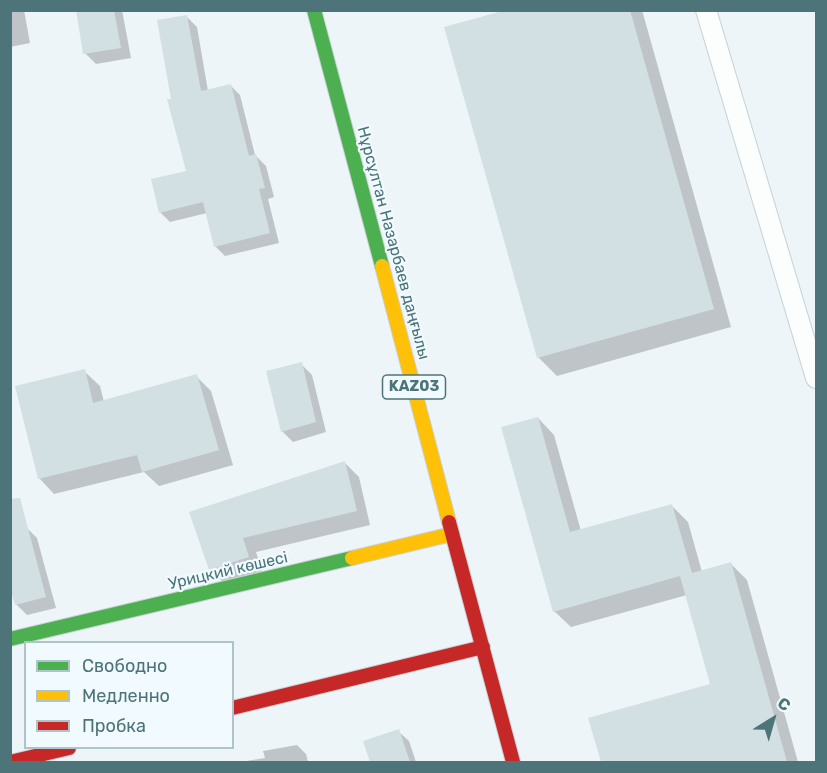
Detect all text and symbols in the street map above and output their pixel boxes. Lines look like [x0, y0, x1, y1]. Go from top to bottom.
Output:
street label: Нұрсұлтан Назарбаев даңғылы [353, 124, 433, 362]
road number: KАZ03 [382, 375, 446, 399]
street label: Урицкий көшесі [166, 548, 290, 594]
legend [24, 641, 234, 749]
text: Свободно [82, 655, 167, 677]
text: Медленно [82, 685, 170, 707]
north arrow [743, 689, 803, 749]
text: С [774, 693, 794, 715]
text: Пробка [82, 715, 146, 737]

